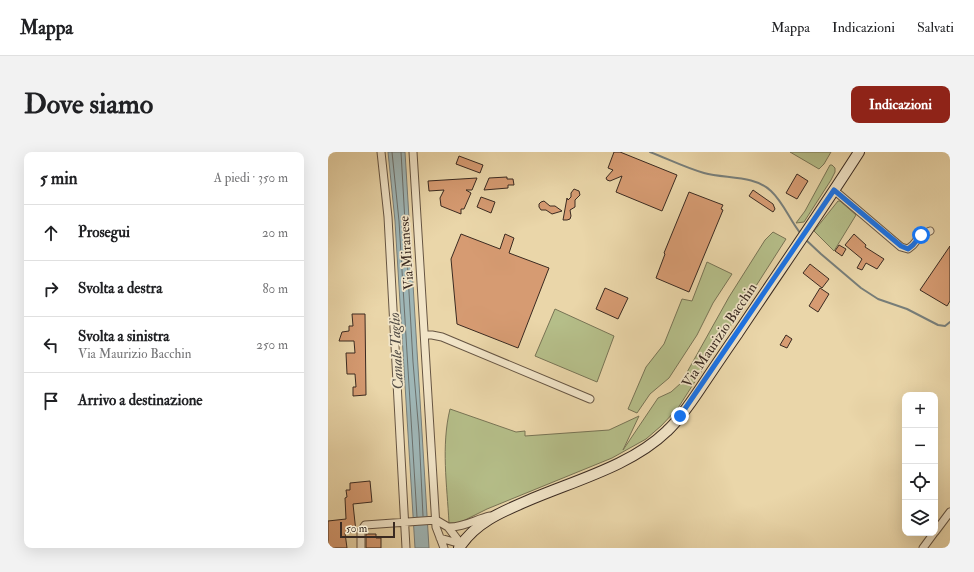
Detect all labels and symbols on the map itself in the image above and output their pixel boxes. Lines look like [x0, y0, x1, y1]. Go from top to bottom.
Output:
street label: Via Miranese [395, 215, 418, 291]
route start [912, 226, 930, 244]
street label: Via Maurizio Bacchin [678, 280, 761, 391]
water label: Canale Taglio [385, 312, 408, 390]
route end [671, 407, 689, 425]
scale bar [340, 520, 395, 539]

